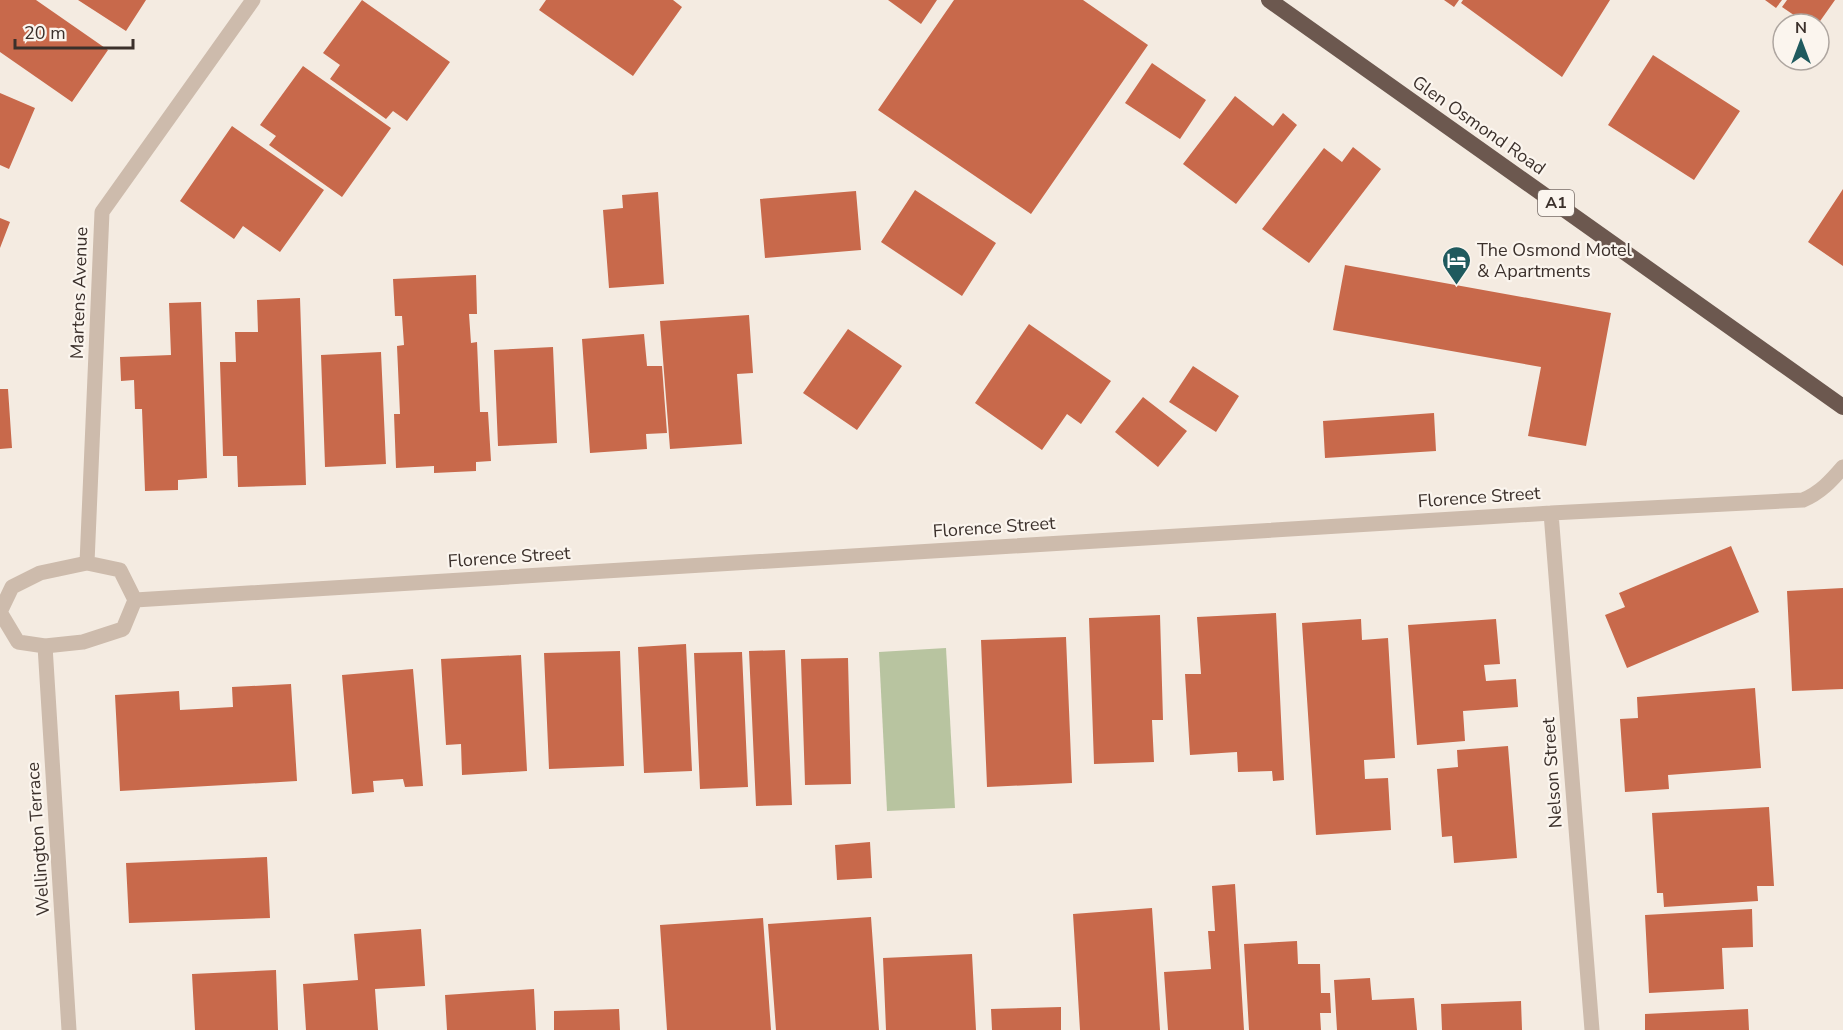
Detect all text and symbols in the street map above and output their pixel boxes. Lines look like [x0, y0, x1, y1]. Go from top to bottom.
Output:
scale bar [15, 12, 134, 50]
north arrow [1771, 12, 1831, 72]
text: N [1795, 17, 1807, 39]
text: 20 m [24, 21, 66, 45]
street label: Glen Osmond Road [1407, 70, 1551, 180]
road number: A1 [1538, 190, 1574, 216]
street label: Martens Avenue [65, 226, 93, 360]
place label: The Osmond Motel & Apartments [1477, 238, 1633, 283]
hotel icon: The Osmond Motel & Apartments [1440, 244, 1472, 286]
street label: Florence Street [1417, 481, 1542, 513]
street label: Florence Street [932, 511, 1057, 543]
street label: Florence Street [447, 541, 572, 573]
street label: Nelson Street [1536, 716, 1568, 829]
street label: Wellington Terrace [21, 761, 55, 917]

